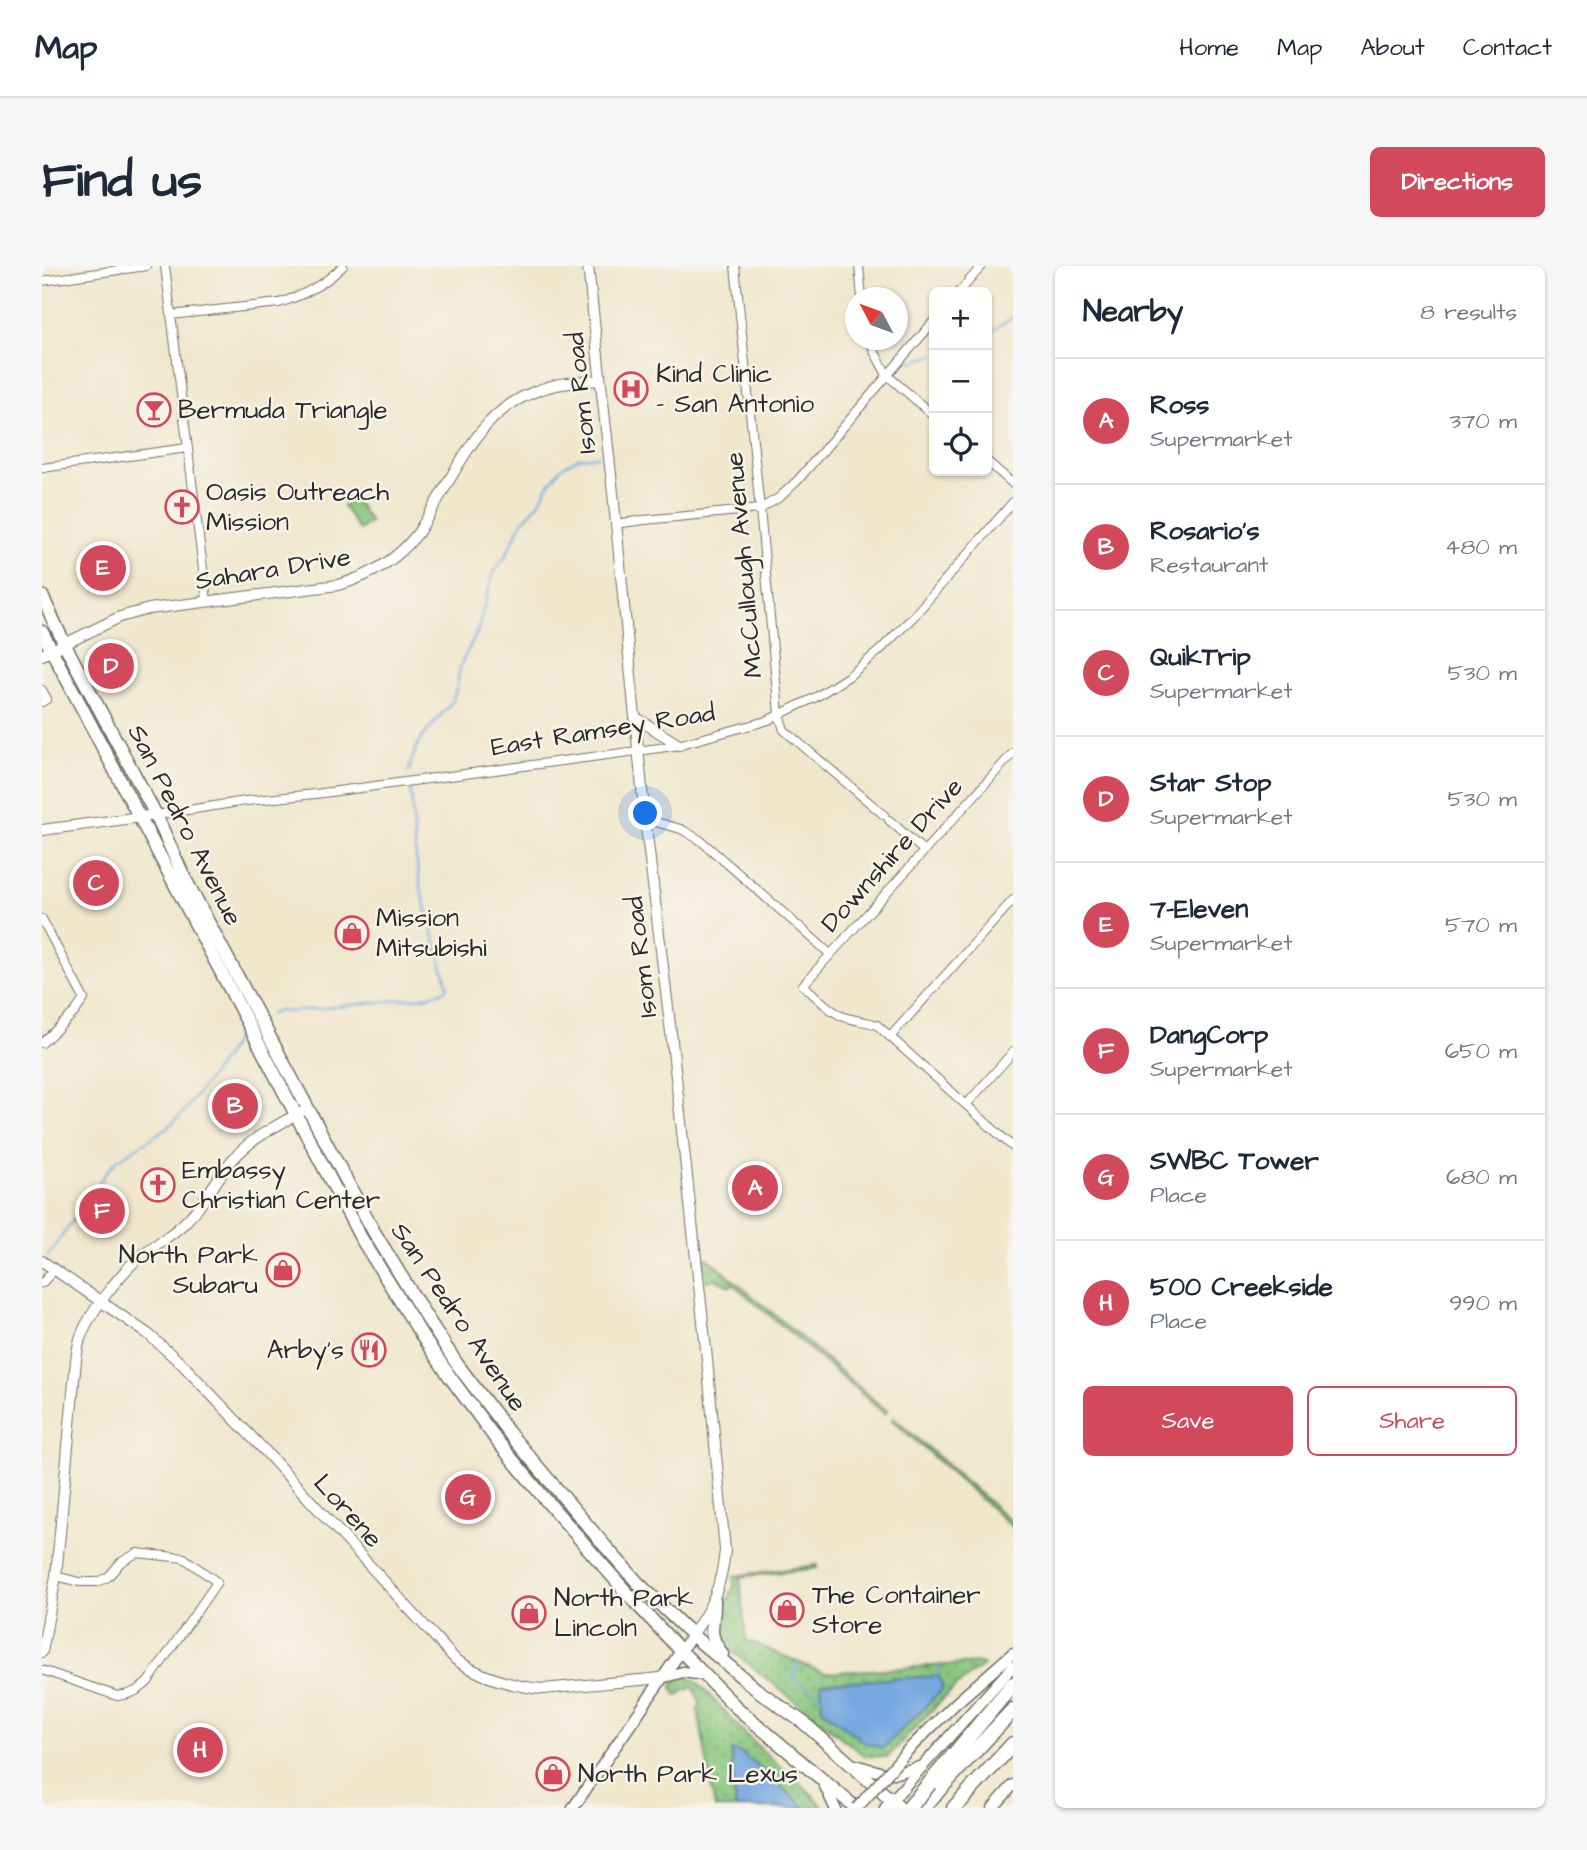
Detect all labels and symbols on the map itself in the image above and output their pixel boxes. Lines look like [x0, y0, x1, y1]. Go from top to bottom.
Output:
north arrow [845, 287, 908, 350]
street label: Isom Road [557, 330, 605, 456]
place label: Kind Clinic – San Antonio [656, 356, 815, 422]
hospital icon: Kind Clinic – San Antonio [612, 370, 650, 408]
bar icon: Bermuda Triangle [135, 391, 173, 429]
place label: Bermuda Triangle [178, 392, 388, 430]
street label: McCullough Avenue [716, 450, 774, 680]
place label: Oasis Outreach Mission [206, 474, 389, 540]
church icon: Oasis Outreach Mission [163, 488, 201, 526]
street label: Sahara Drive [193, 539, 353, 599]
pin: E [80, 542, 126, 594]
pin: D [88, 640, 134, 692]
street label: East Ramsey Road [489, 695, 718, 767]
street label: San Pedro Avenue [119, 718, 251, 932]
street label: Downshire Drive [813, 770, 971, 940]
your location [628, 796, 662, 830]
pin: C [73, 857, 119, 909]
street label: Isom Road [616, 894, 666, 1020]
place label: Mission Mitsubishi [376, 900, 487, 966]
shop icon: Mission Mitsubishi [333, 914, 371, 952]
pin: B [212, 1080, 258, 1132]
place label: Embassy Christian Center [182, 1152, 380, 1218]
pin: A [732, 1162, 778, 1214]
church icon: Embassy Christian Center [139, 1166, 177, 1204]
pin: F [79, 1185, 125, 1237]
street label: San Pedro Avenue [382, 1215, 536, 1419]
place label: North Park Subaru [119, 1237, 258, 1303]
shop icon: North Park Subaru [264, 1251, 302, 1289]
restaurant icon: Arby's [350, 1331, 388, 1369]
place label: Arby's [267, 1332, 344, 1370]
street label: Lorene [305, 1466, 391, 1556]
pin: G [445, 1471, 491, 1523]
place label: The Container Store [812, 1577, 981, 1643]
place label: North Park Lincoln [554, 1580, 693, 1646]
shop icon: The Container Store [768, 1591, 806, 1629]
shop icon: North Park Lincoln [510, 1594, 548, 1632]
pin: H [177, 1724, 223, 1776]
shop icon: North Park Lexus [534, 1755, 572, 1793]
place label: North Park Lexus [578, 1756, 798, 1792]

